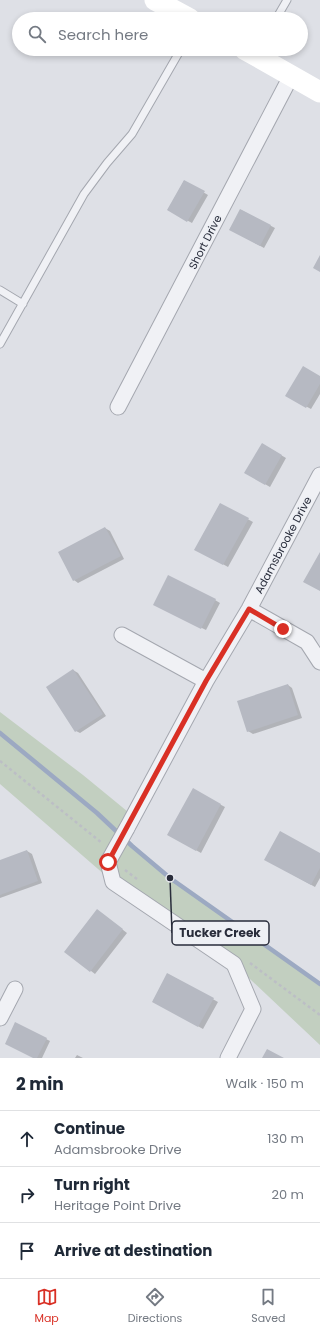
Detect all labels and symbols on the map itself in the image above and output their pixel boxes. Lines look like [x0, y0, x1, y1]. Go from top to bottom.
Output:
street label: Short Drive [184, 212, 226, 272]
street label: Adamsbrooke Drive [251, 493, 315, 596]
route end [274, 620, 292, 638]
route start [99, 853, 117, 871]
callout: Tucker Creek [172, 921, 269, 945]
text: Tucker Creek [179, 924, 261, 941]

